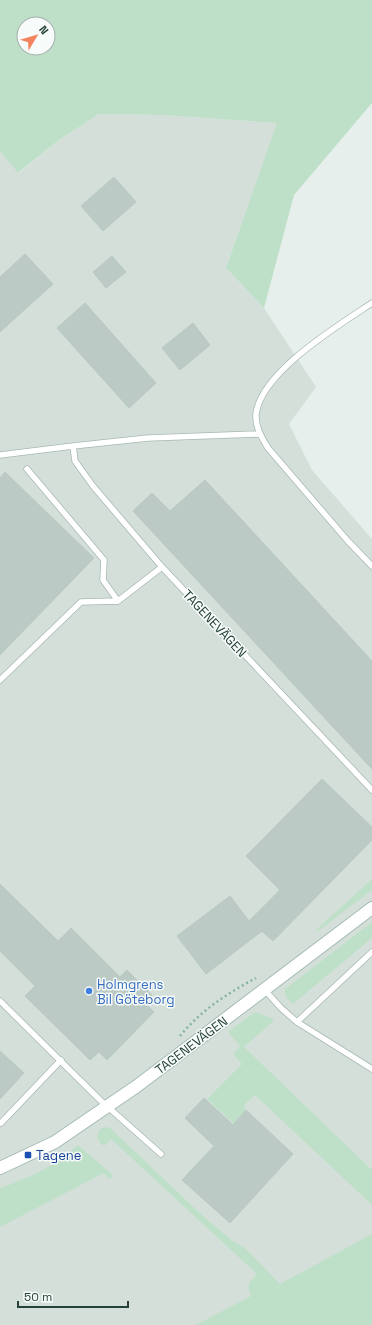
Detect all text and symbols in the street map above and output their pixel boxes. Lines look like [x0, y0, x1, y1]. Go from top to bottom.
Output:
north arrow [16, 16, 56, 56]
text: N [36, 23, 52, 37]
street label: TAGENEVÄGEN [179, 586, 250, 661]
place label: Holmgrens Bil Göteborg [97, 976, 175, 1008]
marker: Holmgrens Bil Göteborg [84, 986, 94, 996]
street label: TAGENEVÄGEN [152, 1013, 231, 1078]
place label: Tagene [36, 1147, 82, 1164]
marker: Tagene [23, 1150, 33, 1160]
scale bar [18, 1283, 128, 1309]
text: 50 m [24, 1289, 52, 1305]

